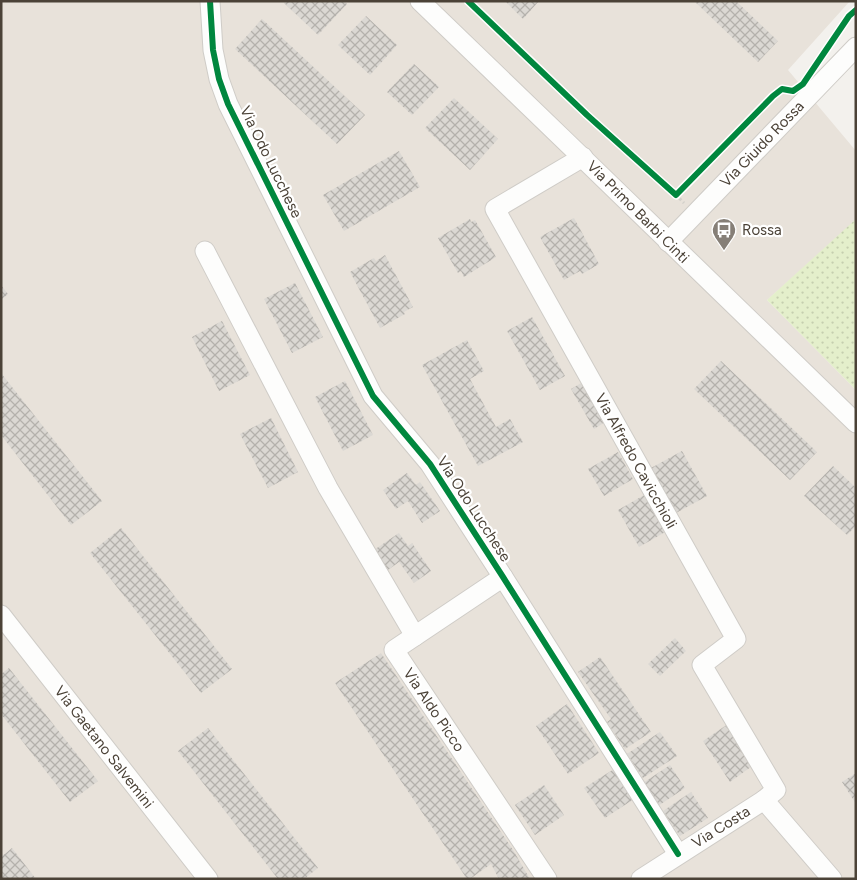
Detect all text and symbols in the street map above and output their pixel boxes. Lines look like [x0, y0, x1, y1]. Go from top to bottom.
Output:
street label: Via Giuido Rossa [716, 97, 808, 191]
street label: Via Odo Lucchese [236, 103, 306, 221]
street label: Via Primo Barbi Cinti [583, 157, 693, 267]
bus stop icon: Rossa [711, 217, 737, 251]
place label: Rossa [742, 221, 782, 239]
street label: Via Alfredo Cavicchioli [591, 390, 681, 532]
street label: Via Odo Lucchese [433, 453, 515, 565]
street label: Via Aldo Picco [399, 665, 469, 755]
street label: Via Gaetano Salvemini [51, 682, 157, 812]
street label: Via Costa [689, 802, 753, 852]

